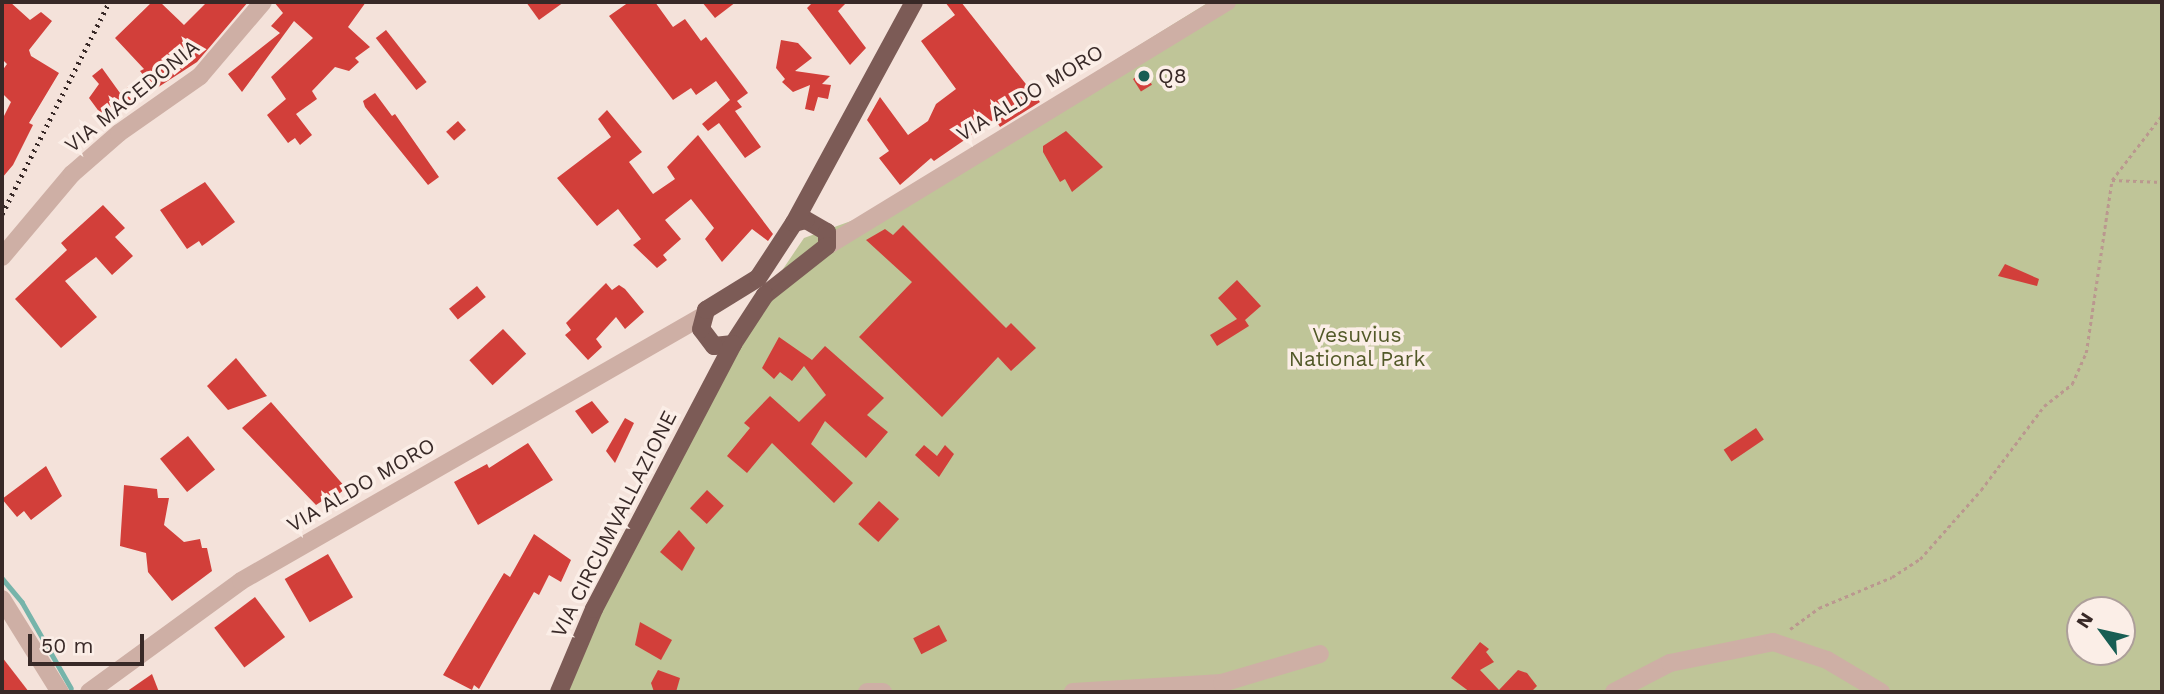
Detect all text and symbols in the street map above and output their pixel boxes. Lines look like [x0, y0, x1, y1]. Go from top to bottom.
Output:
street label: VIA MACEDONIA [59, 34, 205, 158]
street label: VIA ALDO MORO [951, 39, 1109, 147]
place label: Q8 [1158, 63, 1187, 89]
marker: Q8 [1136, 68, 1152, 84]
park label: Vesuvius National Park [1288, 322, 1426, 372]
street label: VIA CIRCUMVALLAZIONE [546, 406, 682, 642]
street label: VIA ALDO MORO [282, 432, 440, 538]
north arrow [2066, 596, 2136, 666]
text: N [2071, 608, 2098, 633]
scale bar [32, 620, 147, 664]
text: 50 m [41, 633, 93, 658]

